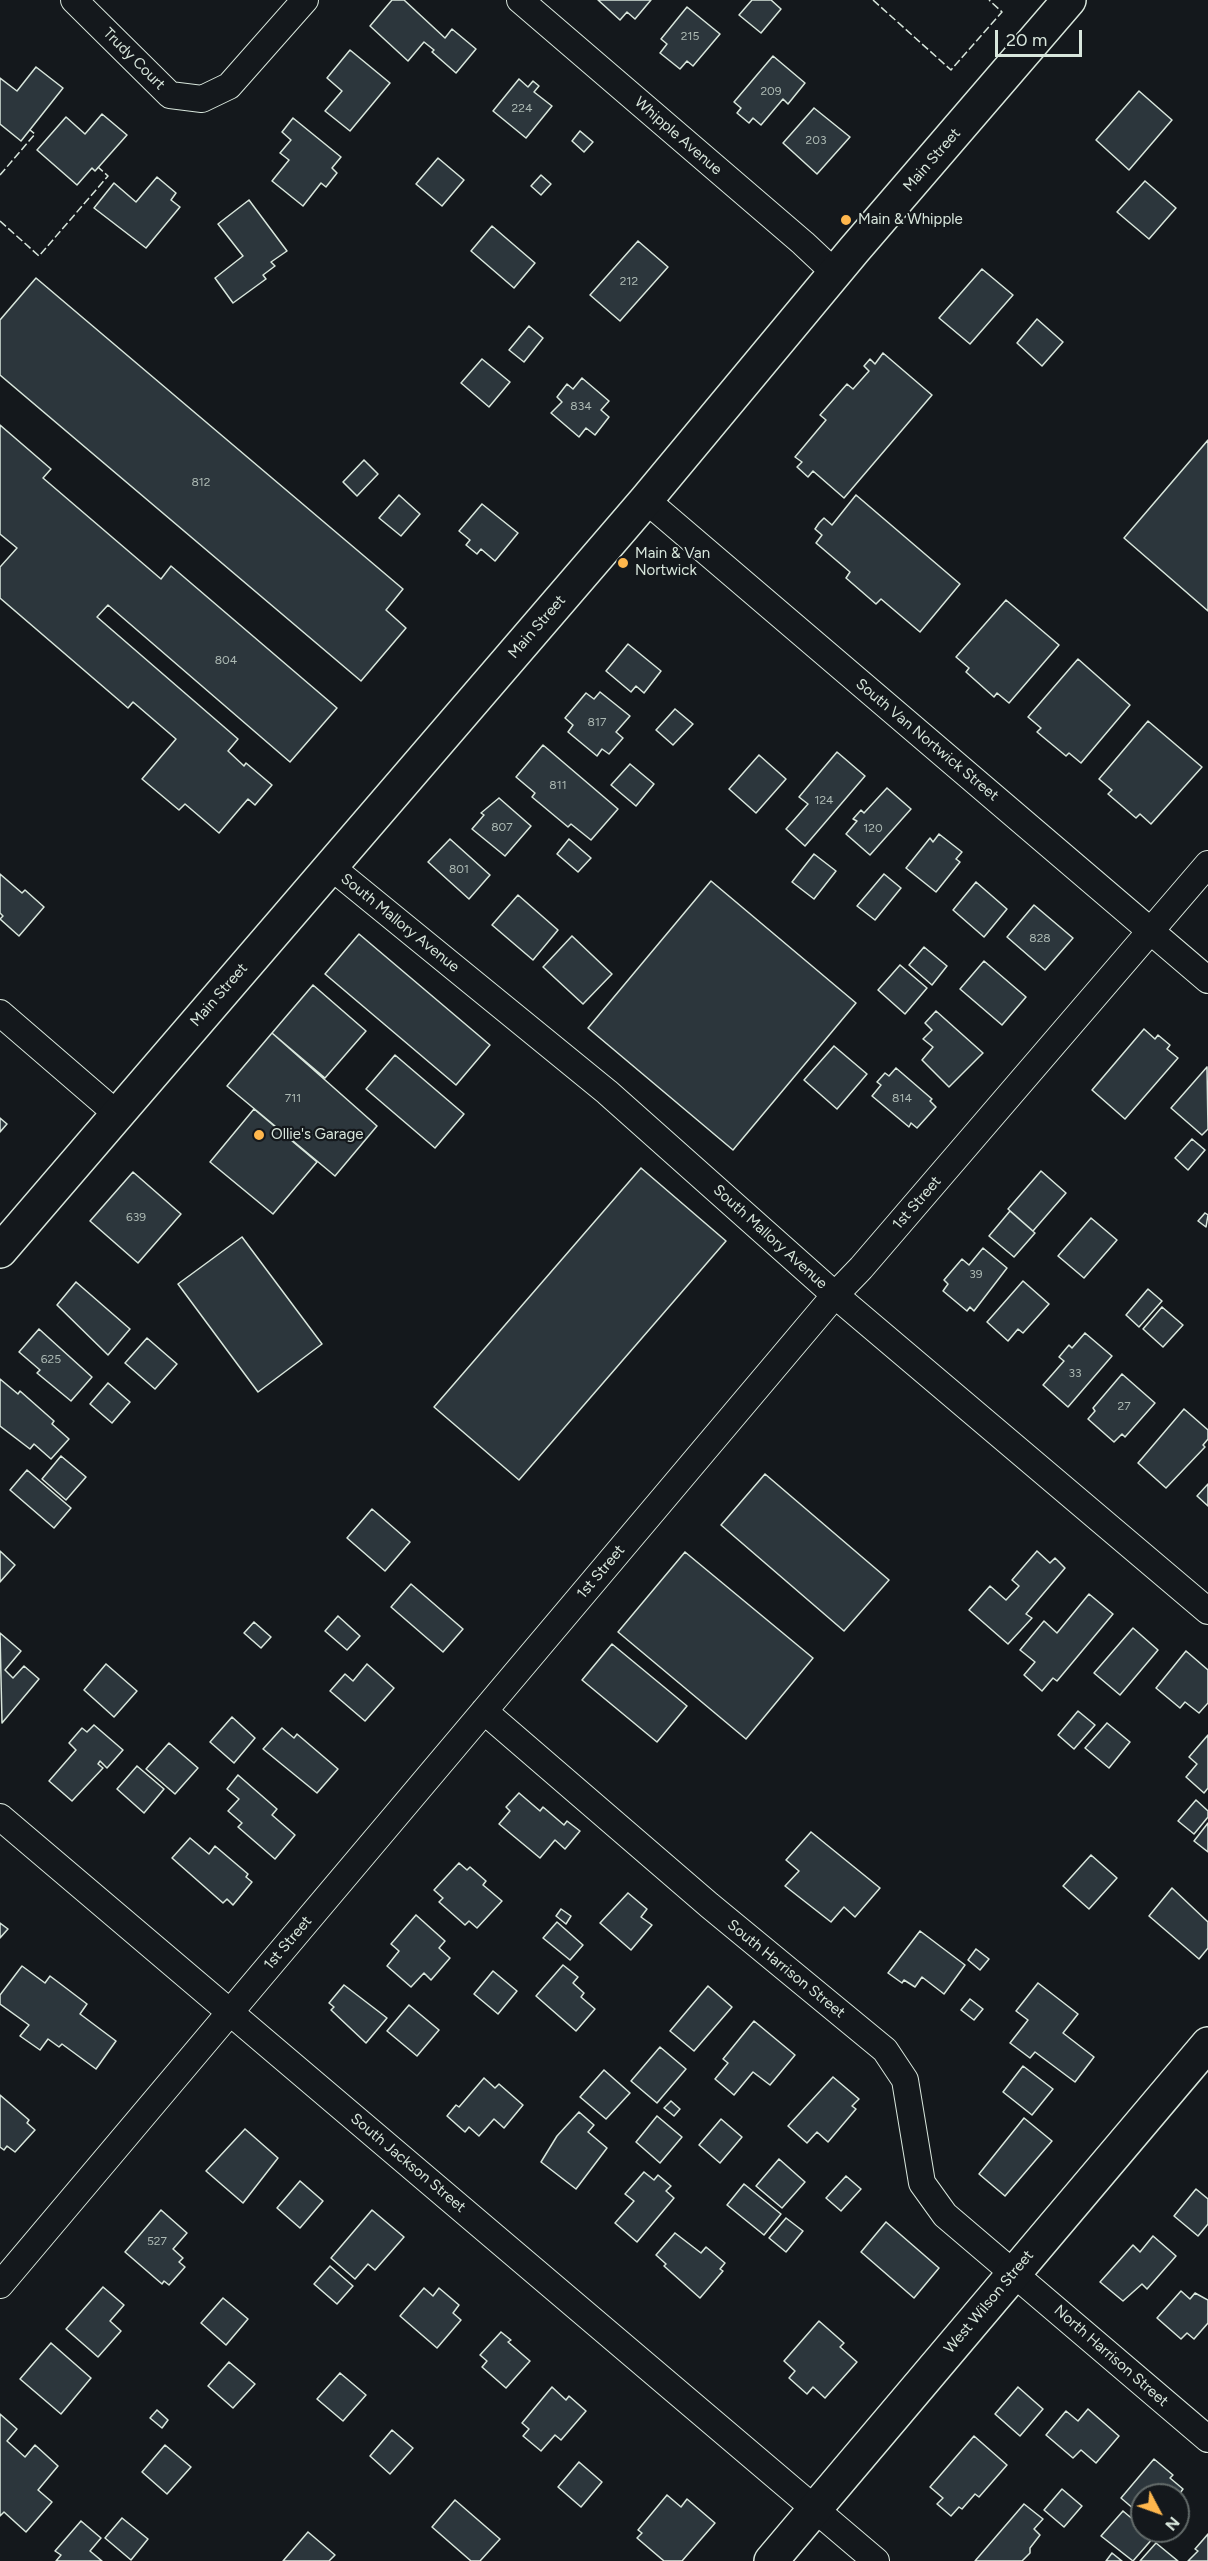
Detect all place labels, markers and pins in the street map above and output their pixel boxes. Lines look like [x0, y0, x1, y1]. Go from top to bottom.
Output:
place label: Main & Whipple [858, 211, 963, 229]
marker: Main & Whipple [839, 213, 853, 227]
place label: Main & Van Nortwick [635, 545, 710, 580]
marker: Main & Van Nortwick [616, 556, 630, 570]
place label: Ollie's Garage [271, 1126, 363, 1144]
marker: Ollie's Garage [252, 1128, 266, 1142]

